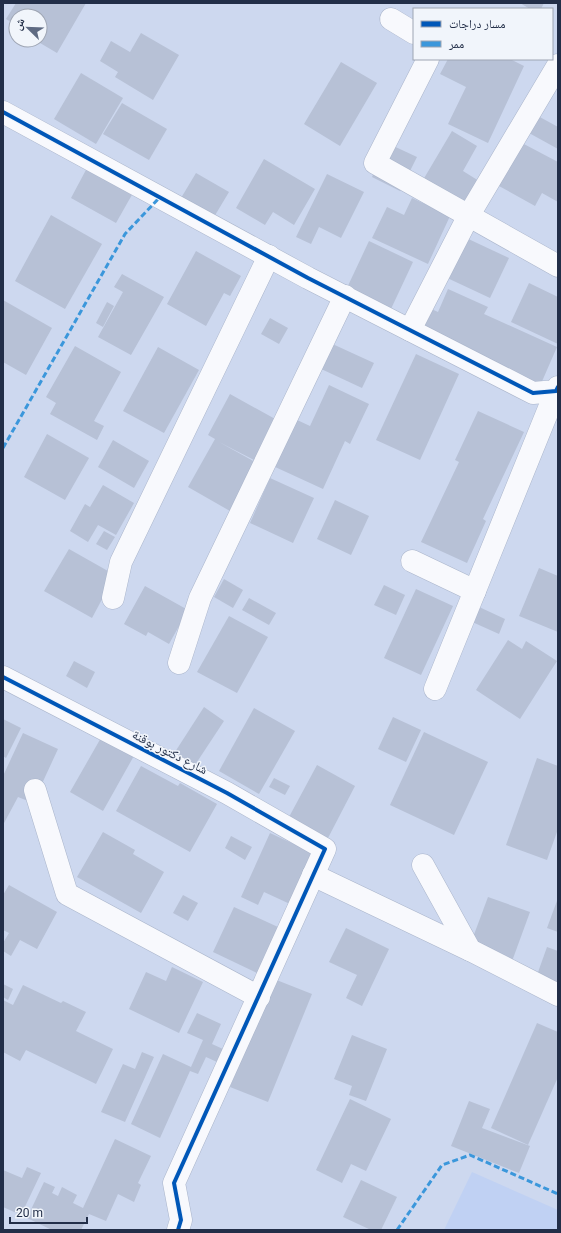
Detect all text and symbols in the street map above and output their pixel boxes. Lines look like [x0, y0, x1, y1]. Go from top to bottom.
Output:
north arrow [8, 8, 48, 48]
legend [413, 8, 553, 60]
text: ش [11, 16, 29, 33]
text: مسار دراجات [449, 17, 505, 31]
text: ممر [448, 37, 464, 51]
street label: شارع دكتور بوقنة [129, 727, 210, 779]
scale bar [10, 1199, 87, 1225]
text: 20 m [16, 1206, 43, 1220]

